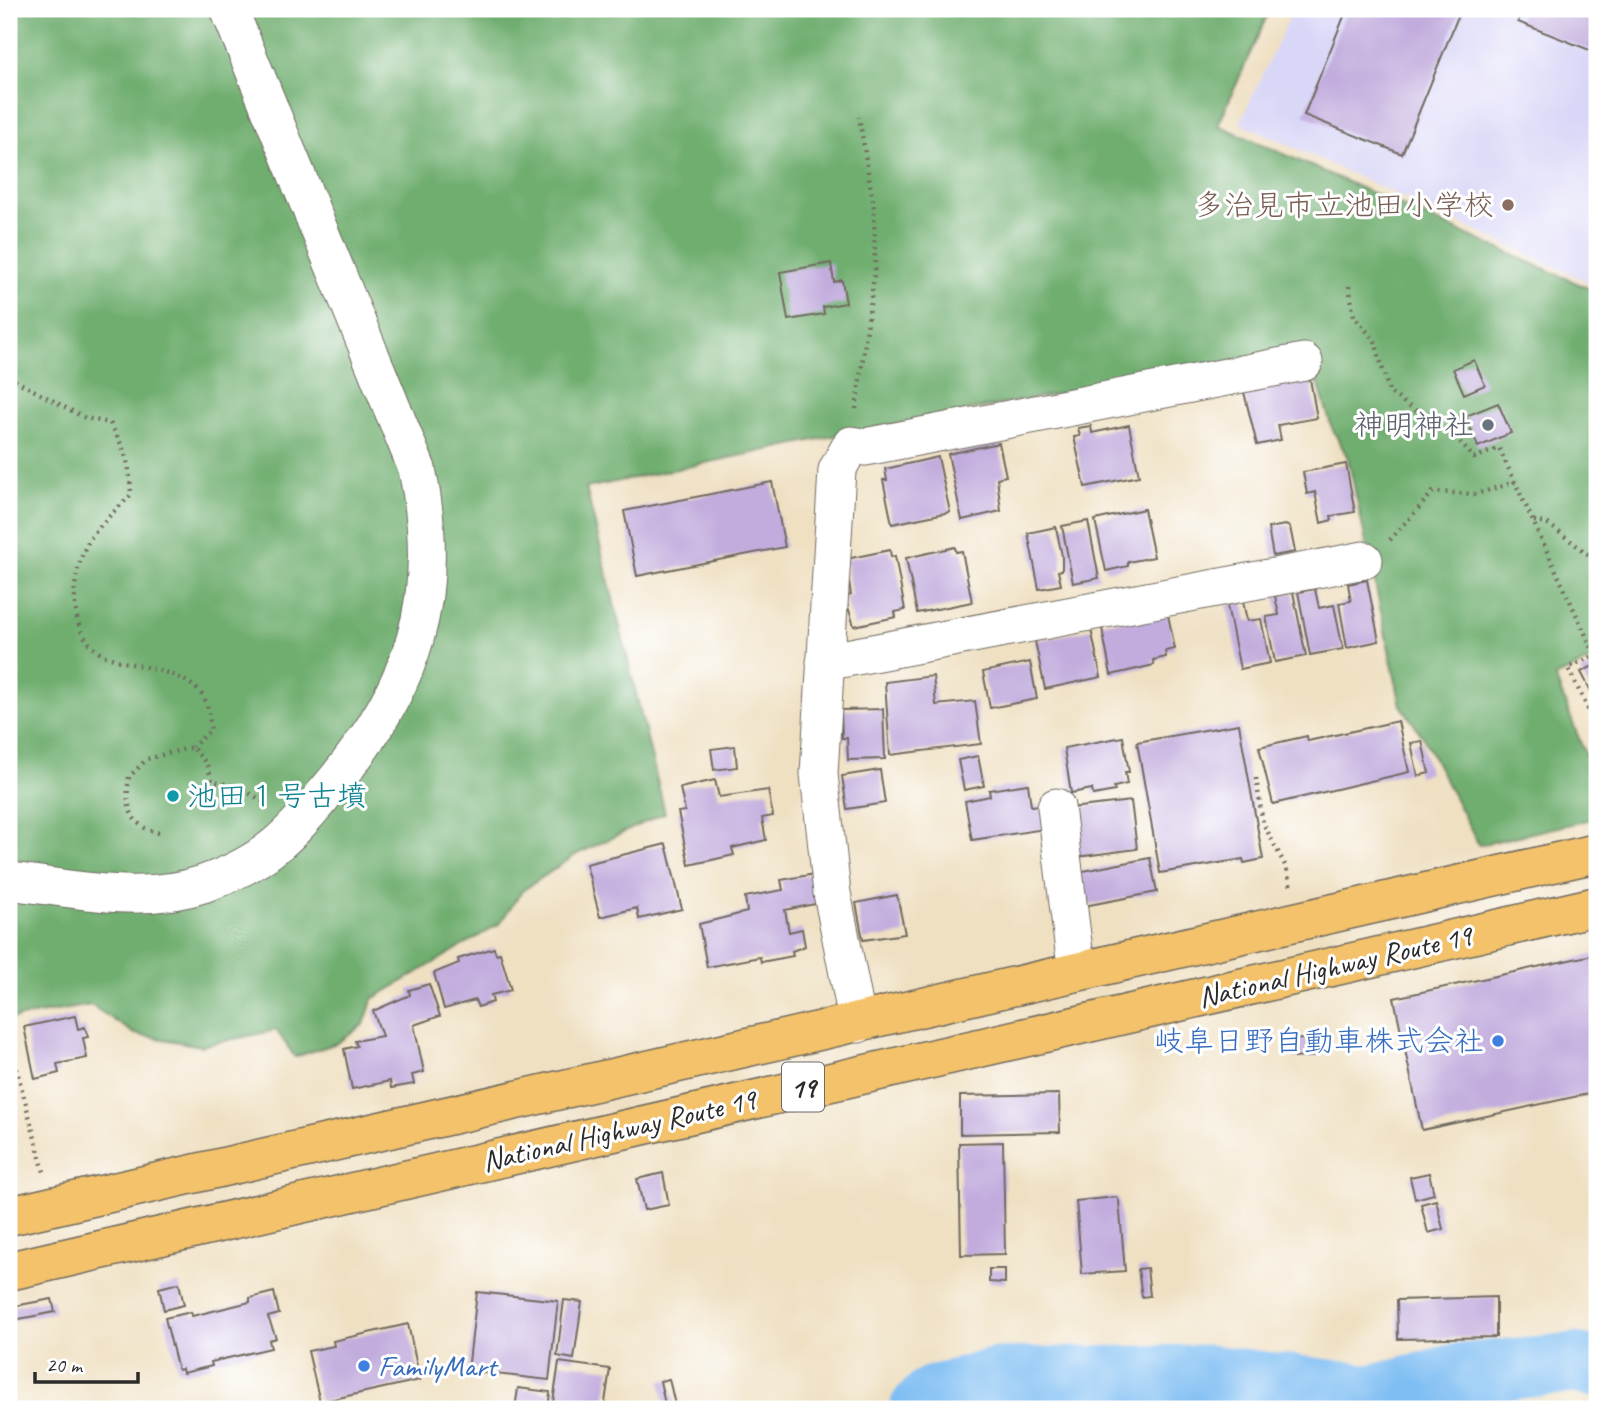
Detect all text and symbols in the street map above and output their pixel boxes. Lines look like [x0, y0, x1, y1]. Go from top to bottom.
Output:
place label: 多治見市立池田小学校 [1194, 186, 1494, 224]
marker: 多治見市立池田小学校 [1500, 197, 1516, 213]
place label: 神明神社 [1354, 406, 1474, 444]
marker: 神明神社 [1480, 417, 1496, 433]
place label: 池田１号古墳 [187, 777, 367, 815]
marker: 池田１号古墳 [165, 788, 181, 804]
street label: National Highway Route 19 [1194, 915, 1478, 1016]
place label: 岐阜日野自動車株式会社 [1154, 1022, 1484, 1060]
marker: 岐阜日野自動車株式会社 [1490, 1033, 1506, 1049]
road number: 19 [782, 1062, 824, 1112]
street label: National Highway Route 19 [478, 1079, 762, 1180]
scale bar [35, 1341, 138, 1385]
place label: FamilyMart [378, 1347, 499, 1385]
text: 20 m [46, 1352, 84, 1378]
marker: FamilyMart [356, 1358, 372, 1374]

